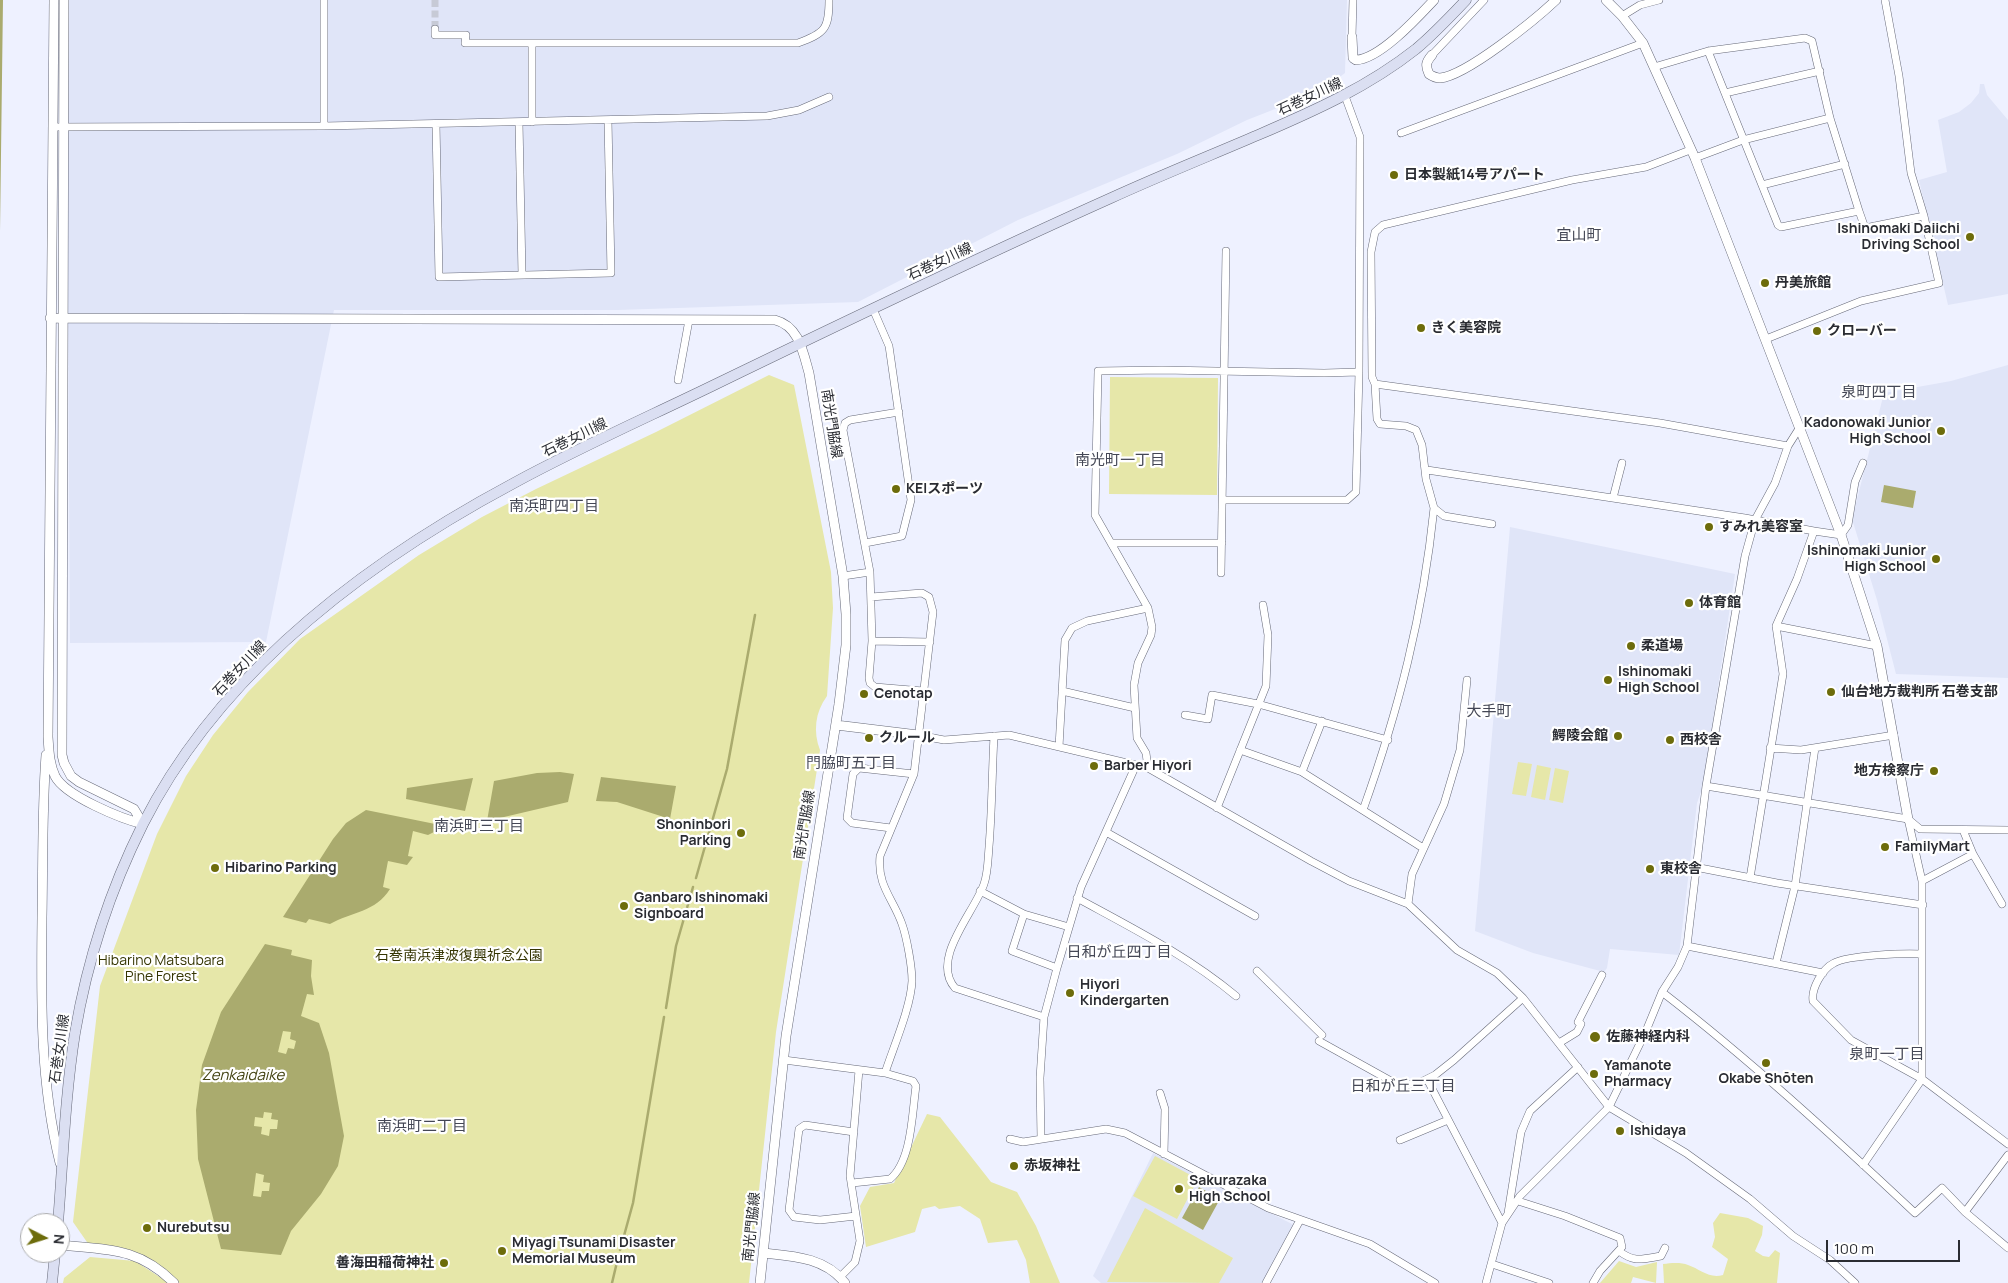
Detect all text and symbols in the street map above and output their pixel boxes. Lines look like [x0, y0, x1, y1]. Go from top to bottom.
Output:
street label: 石巻女川線 [1275, 75, 1345, 119]
place label: 日本製紙14号アパート [1404, 167, 1545, 183]
marker: 日本製紙14号アパート [1388, 169, 1400, 181]
place label: Ishinomaki Daiichi Driving School [1837, 221, 1960, 253]
district label: 宜山町 [1557, 227, 1601, 245]
marker: Ishinomaki Daiichi Driving School [1964, 231, 1976, 243]
street label: 石巻女川線 [905, 240, 975, 284]
place label: 丹美旅館 [1775, 275, 1831, 291]
marker: 丹美旅館 [1759, 277, 1771, 289]
place label: きく美容院 [1431, 320, 1501, 336]
marker: きく美容院 [1415, 322, 1427, 334]
place label: クローバー [1827, 323, 1897, 339]
marker: クローバー [1811, 325, 1823, 337]
district label: 泉町四丁目 [1842, 384, 1916, 402]
street label: 南光門脇線 [817, 388, 845, 460]
street label: 石巻女川線 [540, 415, 610, 461]
place label: Kadonowaki Junior High School [1804, 415, 1931, 448]
marker: Kadonowaki Junior High School [1935, 425, 1947, 437]
district label: 南光町一丁目 [1075, 452, 1165, 470]
place label: KEIスポーツ [906, 481, 983, 497]
marker: KEIスポーツ [890, 483, 902, 495]
district label: 南浜町四丁目 [509, 498, 599, 516]
place label: すみれ美容室 [1719, 519, 1803, 535]
marker: すみれ美容室 [1703, 521, 1715, 533]
place label: Ishinomaki Junior High School [1807, 543, 1926, 576]
marker: Ishinomaki Junior High School [1930, 553, 1942, 565]
place label: 体育館 [1699, 595, 1741, 611]
marker: 体育館 [1683, 597, 1695, 609]
street label: 石巻女川線 [210, 638, 270, 700]
place label: 柔道場 [1641, 638, 1683, 654]
marker: 柔道場 [1625, 640, 1637, 652]
place label: Ishinomaki High School [1618, 664, 1699, 696]
marker: Ishinomaki High School [1602, 674, 1614, 686]
place label: 仙台地方裁判所 石巻支部 [1841, 684, 1998, 700]
place label: Cenotap [874, 686, 933, 702]
marker: 仙台地方裁判所 石巻支部 [1825, 686, 1837, 698]
marker: Cenotap [858, 688, 870, 700]
district label: 大手町 [1467, 703, 1511, 721]
place label: 鰐陵会館 [1552, 728, 1608, 744]
place label: クルール [879, 730, 935, 746]
marker: 鰐陵会館 [1612, 730, 1624, 742]
marker: クルール [863, 732, 875, 744]
place label: 西校舎 [1680, 732, 1722, 748]
marker: 西校舎 [1664, 734, 1676, 746]
district label: 門脇町五丁目 [806, 755, 896, 773]
place label: Barber Hiyori [1104, 758, 1192, 774]
marker: Barber Hiyori [1088, 760, 1100, 772]
place label: 地方検察庁 [1854, 763, 1924, 779]
marker: 地方検察庁 [1928, 765, 1940, 777]
street label: 南光門脇線 [791, 789, 819, 861]
place label: Shoninbori Parking [656, 817, 731, 850]
district label: 南浜町三丁目 [434, 818, 524, 836]
marker: Shoninbori Parking [735, 827, 747, 839]
place label: FamilyMart [1895, 839, 1970, 855]
marker: FamilyMart [1879, 841, 1891, 853]
place label: Hibarino Parking [225, 860, 337, 876]
place label: 東校舎 [1660, 861, 1702, 877]
marker: Hibarino Parking [209, 862, 221, 874]
marker: 東校舎 [1644, 863, 1656, 875]
place label: Ganbaro Ishinomaki Signboard [634, 890, 768, 922]
marker: Ganbaro Ishinomaki Signboard [618, 900, 630, 912]
district label: 日和が丘四丁目 [1067, 944, 1171, 962]
park label: 石巻南浜津波復興祈念公園 [375, 948, 543, 964]
park label: Hibarino Matsubara Pine Forest [98, 953, 224, 986]
place label: Hiyori Kindergarten [1080, 977, 1169, 1010]
marker: Hiyori Kindergarten [1064, 987, 1076, 999]
street label: 石巻女川線 [47, 1013, 73, 1085]
place label: 佐藤神経内科 [1606, 1029, 1690, 1045]
marker: 佐藤神経内科 [1588, 1030, 1602, 1044]
district label: 泉町一丁目 [1850, 1046, 1924, 1064]
marker: Okabe Shōten [1760, 1057, 1772, 1069]
place label: Yamanote Pharmacy [1604, 1058, 1672, 1090]
water label: Zenkaidaike [202, 1067, 284, 1085]
marker: Yamanote Pharmacy [1588, 1068, 1600, 1080]
place label: Okabe Shōten [1718, 1071, 1814, 1087]
district label: 日和が丘三丁目 [1351, 1078, 1455, 1096]
district label: 南浜町二丁目 [377, 1118, 467, 1136]
place label: Ishidaya [1630, 1123, 1686, 1139]
marker: Ishidaya [1614, 1125, 1626, 1137]
place label: 赤坂神社 [1024, 1158, 1080, 1174]
marker: 赤坂神社 [1008, 1160, 1020, 1172]
place label: Sakurazaka High School [1189, 1173, 1270, 1206]
marker: Sakurazaka High School [1173, 1183, 1185, 1195]
street label: 南光門脇線 [740, 1191, 764, 1263]
north arrow [20, 1213, 70, 1263]
place label: Nurebutsu [157, 1220, 229, 1236]
marker: Nurebutsu [141, 1222, 153, 1234]
scale bar [1828, 1230, 1962, 1262]
text: N [50, 1233, 69, 1245]
place label: Miyagi Tsunami Disaster Memorial Museum [512, 1235, 676, 1268]
text: 100 m [1834, 1238, 1874, 1259]
marker: Miyagi Tsunami Disaster Memorial Museum [496, 1245, 508, 1257]
place label: 善海田稲荷神社 [336, 1255, 434, 1271]
marker: 善海田稲荷神社 [438, 1257, 450, 1269]

